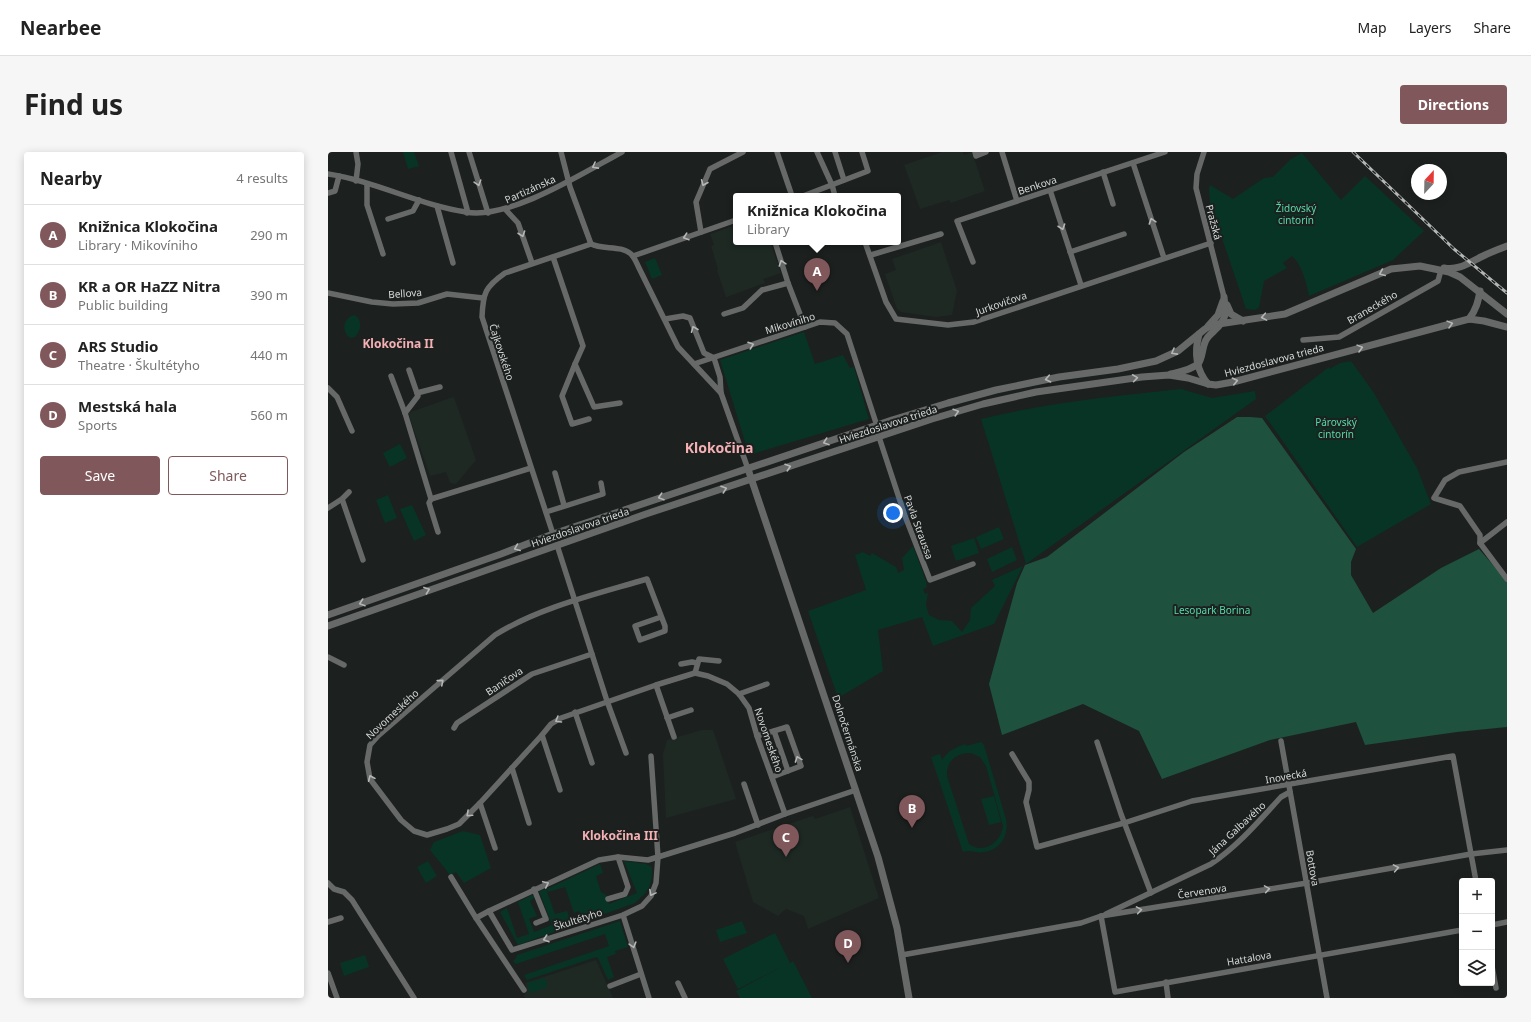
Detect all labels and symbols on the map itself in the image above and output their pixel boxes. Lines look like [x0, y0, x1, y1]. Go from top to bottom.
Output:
one-way arrow [592, 161, 600, 169]
north arrow [1411, 164, 1447, 200]
street label: Partizánska [502, 172, 558, 206]
street label: Benkova [1016, 172, 1058, 198]
one-way arrow [474, 179, 482, 186]
one-way arrow [700, 180, 708, 187]
park label: Židovský cintorín [1276, 201, 1317, 227]
street label: Pražská [1203, 203, 1225, 241]
one-way arrow [1148, 217, 1157, 224]
one-way arrow [1057, 223, 1066, 230]
one-way arrow [517, 231, 526, 238]
one-way arrow [682, 232, 689, 241]
pin: A [804, 258, 830, 291]
one-way arrow [778, 259, 787, 266]
one-way arrow [1379, 268, 1387, 276]
street label: Bellova [388, 285, 422, 301]
street label: Braneckého [1344, 287, 1400, 327]
street label: Jurkovičova [973, 288, 1028, 319]
street label: Mikovíniho [763, 309, 817, 337]
one-way arrow [1261, 313, 1267, 321]
one-way arrow [1446, 320, 1453, 329]
street label: Čajkovského [486, 322, 518, 382]
one-way arrow [691, 326, 699, 334]
district label: Klokočina II [362, 335, 434, 352]
street label: Hviezdoslavova trieda [1223, 340, 1325, 380]
one-way arrow [747, 341, 754, 350]
one-way arrow [1357, 344, 1364, 353]
one-way arrow [1171, 348, 1178, 355]
one-way arrow [1045, 374, 1051, 383]
one-way arrow [1132, 374, 1138, 383]
one-way arrow [1231, 378, 1238, 386]
street label: Hviezdoslavova trieda [837, 402, 939, 446]
one-way arrow [953, 408, 960, 417]
park label: Párovský cintorín [1315, 415, 1358, 441]
district label: Klokočina [685, 438, 753, 457]
one-way arrow [823, 438, 830, 446]
one-way arrow [784, 463, 791, 472]
one-way arrow [720, 485, 727, 494]
one-way arrow [658, 492, 665, 501]
street label: Pavla Straussa [901, 493, 937, 561]
your location [883, 503, 903, 523]
street label: Hviezdoslavova trieda [529, 504, 631, 550]
one-way arrow [513, 543, 520, 551]
one-way arrow [424, 587, 431, 595]
one-way arrow [359, 599, 366, 607]
park label: Lesopark Borina [1174, 603, 1250, 617]
street label: Baničova [483, 663, 525, 699]
one-way arrow [437, 679, 444, 686]
street label: Novomeského [363, 686, 421, 742]
street label: Dolnočermánska [829, 693, 867, 773]
street label: Novomeského [751, 706, 787, 774]
one-way arrow [555, 715, 562, 722]
one-way arrow [795, 756, 803, 763]
street label: Inovecká [1264, 765, 1308, 787]
one-way arrow [368, 775, 376, 782]
pin: B [899, 795, 925, 828]
street label: Jána Galbavého [1205, 798, 1268, 859]
one-way arrow [466, 809, 474, 817]
pin: C [773, 824, 799, 857]
district label: Klokočina III [582, 827, 658, 844]
street label: Bottova [1303, 849, 1323, 887]
one-way arrow [1392, 864, 1399, 872]
street label: Červenova [1176, 880, 1228, 902]
one-way arrow [542, 881, 549, 889]
one-way arrow [1264, 886, 1271, 894]
one-way arrow [649, 889, 656, 896]
street label: Škultétyho [552, 905, 604, 933]
one-way arrow [1136, 906, 1142, 915]
pin: D [835, 930, 861, 963]
one-way arrow [543, 934, 550, 943]
one-way arrow [628, 941, 636, 948]
street label: Hattalova [1226, 947, 1272, 969]

